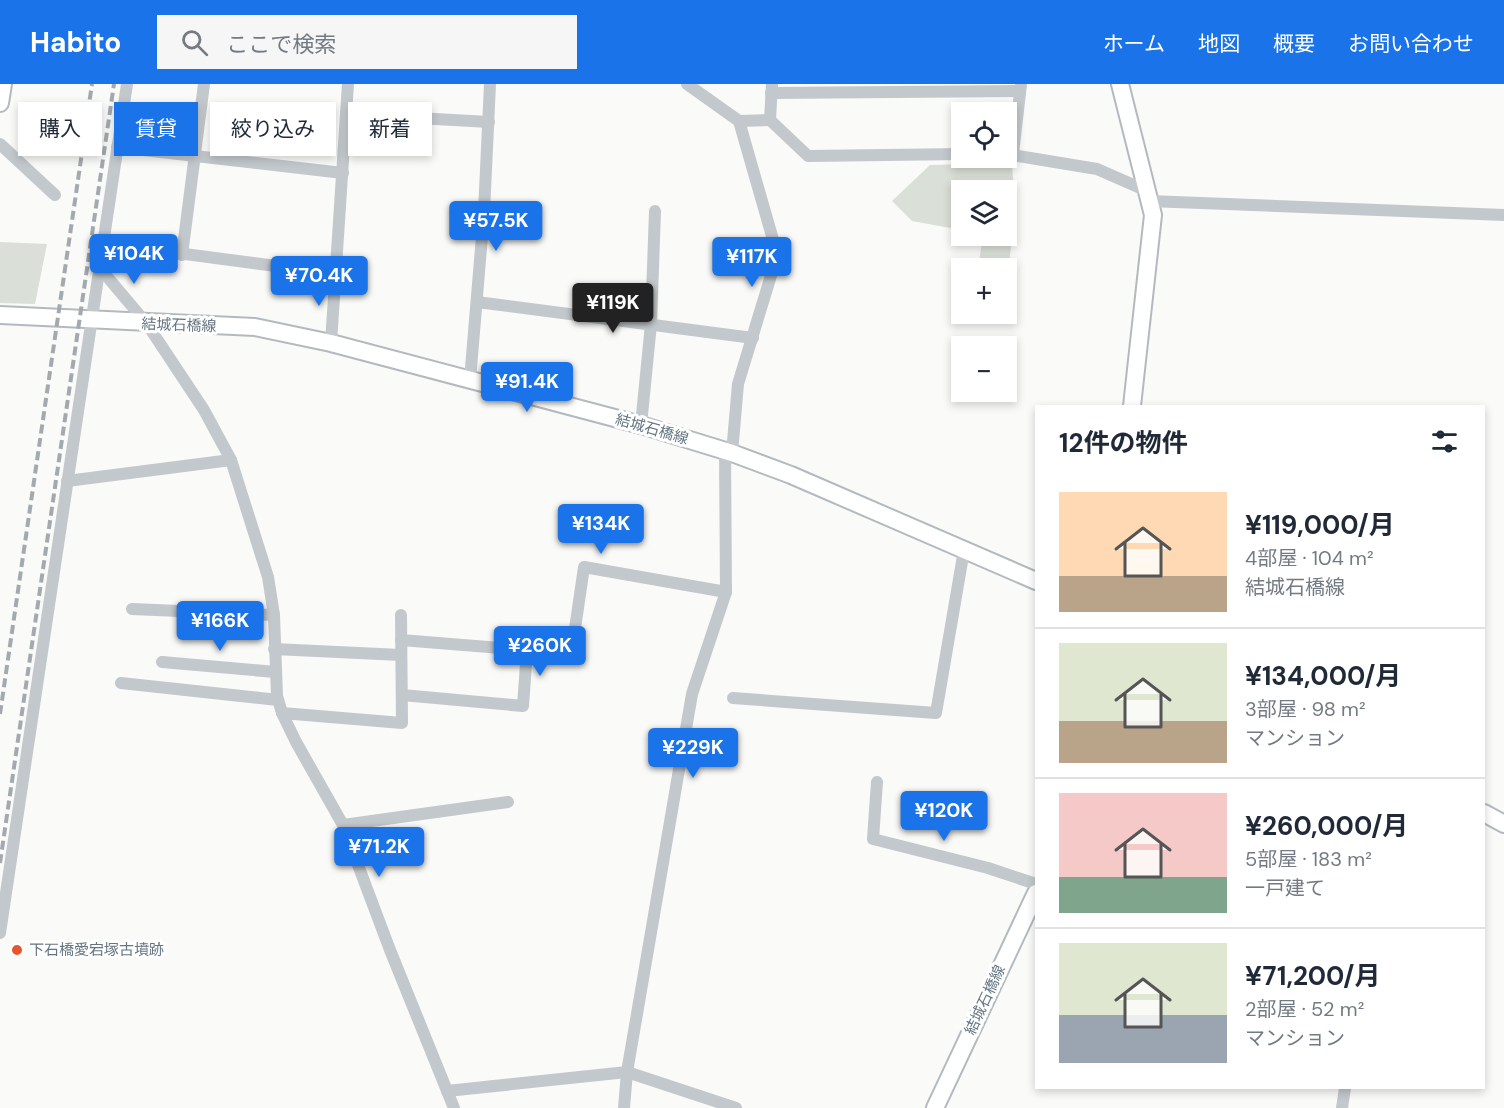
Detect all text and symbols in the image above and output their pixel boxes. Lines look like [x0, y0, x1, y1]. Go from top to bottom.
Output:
search box [157, 15, 577, 69]
text: Habito [30, 24, 121, 61]
icon: search [178, 26, 211, 59]
text: ここで検索 [226, 30, 336, 59]
text: ホーム [1103, 30, 1165, 58]
text: 地図 [1198, 30, 1240, 58]
text: 概要 [1273, 30, 1315, 58]
text: お問い合わせ [1348, 30, 1474, 58]
chip: 購入 [18, 102, 102, 156]
chip: 賃貸 [114, 102, 198, 156]
chip: 絞り込み [210, 102, 336, 156]
chip: 新着 [348, 102, 432, 156]
map controls [951, 102, 1017, 402]
button: locate [951, 102, 1017, 168]
button: layers [951, 180, 1017, 246]
pin: ¥57.5K [447, 201, 545, 252]
text: ¥57.5K [463, 207, 529, 233]
pin: ¥104K [92, 234, 176, 285]
pin: ¥117K [710, 237, 794, 288]
text: ¥104K [104, 240, 164, 266]
text: ¥117K [726, 243, 778, 269]
pin: ¥70.4K [270, 256, 368, 307]
button: + [951, 258, 1017, 324]
text: ¥70.4K [285, 262, 353, 288]
pin: ¥119K [571, 283, 655, 334]
text: ¥119K [586, 289, 640, 315]
street label: 結城石橋線 [141, 314, 217, 336]
button: − [951, 336, 1017, 402]
pin: ¥91.4K [478, 362, 576, 413]
text: ¥91.4K [495, 368, 559, 394]
street label: 結城石橋線 [613, 409, 691, 449]
icon: filters [1428, 425, 1461, 458]
text: 12件の物件 [1059, 426, 1187, 460]
pin: ¥134K [559, 504, 643, 555]
text: ¥119,000/月 [1245, 508, 1395, 542]
text: ¥134K [572, 510, 630, 536]
icon: home [1107, 516, 1179, 588]
text: 4部屋 · 104 m² [1245, 545, 1374, 571]
text: 結城石橋線 [1245, 574, 1345, 600]
pin: ¥166K [178, 601, 262, 652]
text: ¥166K [191, 607, 249, 633]
pin: ¥260K [498, 626, 582, 677]
text: ¥260K [508, 632, 572, 658]
text: ¥134,000/月 [1245, 659, 1401, 693]
icon: home [1107, 667, 1179, 739]
text: 3部屋 · 98 m² [1245, 696, 1366, 722]
text: マンション [1245, 725, 1345, 751]
pin: ¥229K [651, 728, 735, 779]
text: ¥229K [662, 734, 724, 760]
pin: ¥120K [902, 791, 986, 842]
text: ¥120K [915, 797, 973, 823]
text: ¥260,000/月 [1245, 809, 1408, 843]
icon: home [1107, 817, 1179, 889]
pin: ¥71.2K [330, 827, 428, 878]
text: ¥71.2K [348, 833, 410, 859]
text: 5部屋 · 183 m² [1245, 846, 1372, 872]
text: 一戸建て [1245, 875, 1325, 901]
place label: 下石橋愛宕塚古墳跡 [29, 940, 164, 960]
marker: 下石橋愛宕塚古墳跡 [10, 943, 24, 957]
text: ¥71,200/月 [1245, 959, 1380, 993]
street label: 結城石橋線 [960, 962, 1010, 1038]
icon: home [1107, 967, 1179, 1039]
text: 2部屋 · 52 m² [1245, 996, 1364, 1022]
text: マンション [1245, 1025, 1345, 1051]

